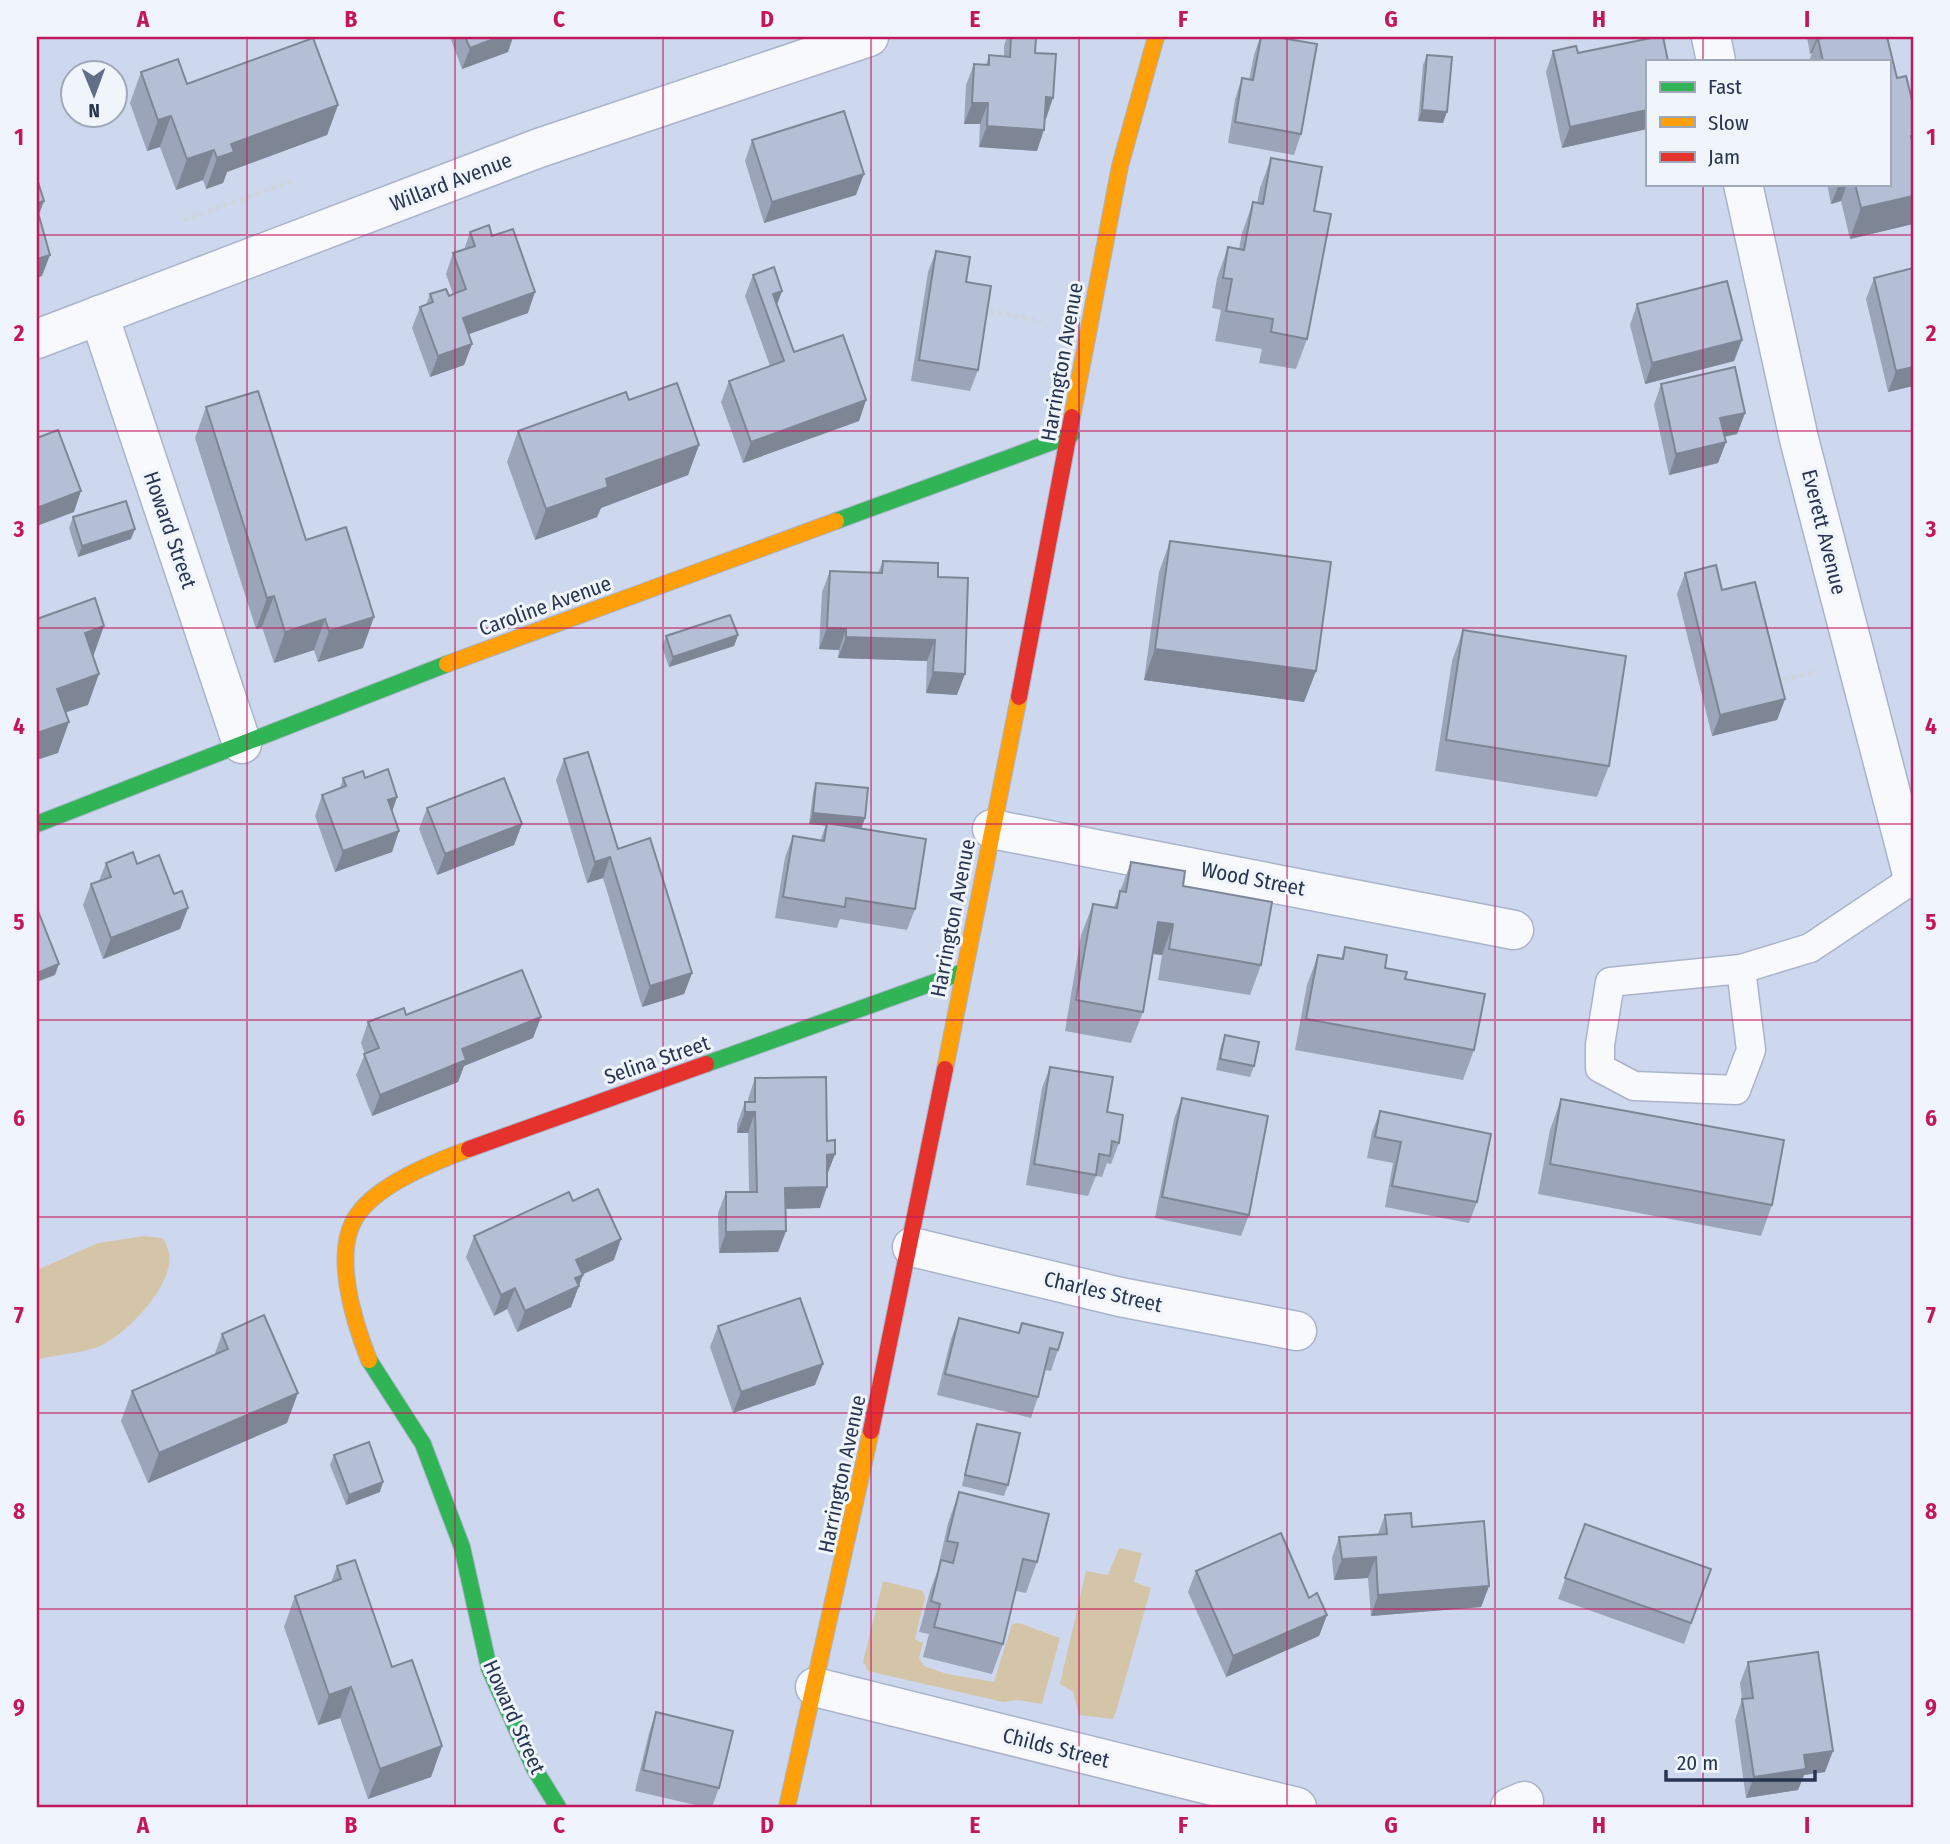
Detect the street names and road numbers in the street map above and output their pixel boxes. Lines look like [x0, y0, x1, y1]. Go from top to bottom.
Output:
street label: Willard Avenue [386, 147, 516, 217]
street label: Harrington Avenue [1035, 281, 1089, 443]
street label: Everett Avenue [1796, 467, 1852, 597]
street label: Howard Street [138, 468, 202, 592]
street label: Caroline Avenue [475, 570, 615, 642]
street label: Harrington Avenue [925, 837, 981, 999]
street label: Wood Street [1199, 856, 1307, 902]
street label: Selina Street [601, 1030, 713, 1090]
street label: Charles Street [1041, 1266, 1165, 1318]
street label: Harrington Avenue [813, 1393, 871, 1555]
street label: Howard Street [477, 1656, 551, 1778]
street label: Childs Street [1000, 1722, 1112, 1774]

